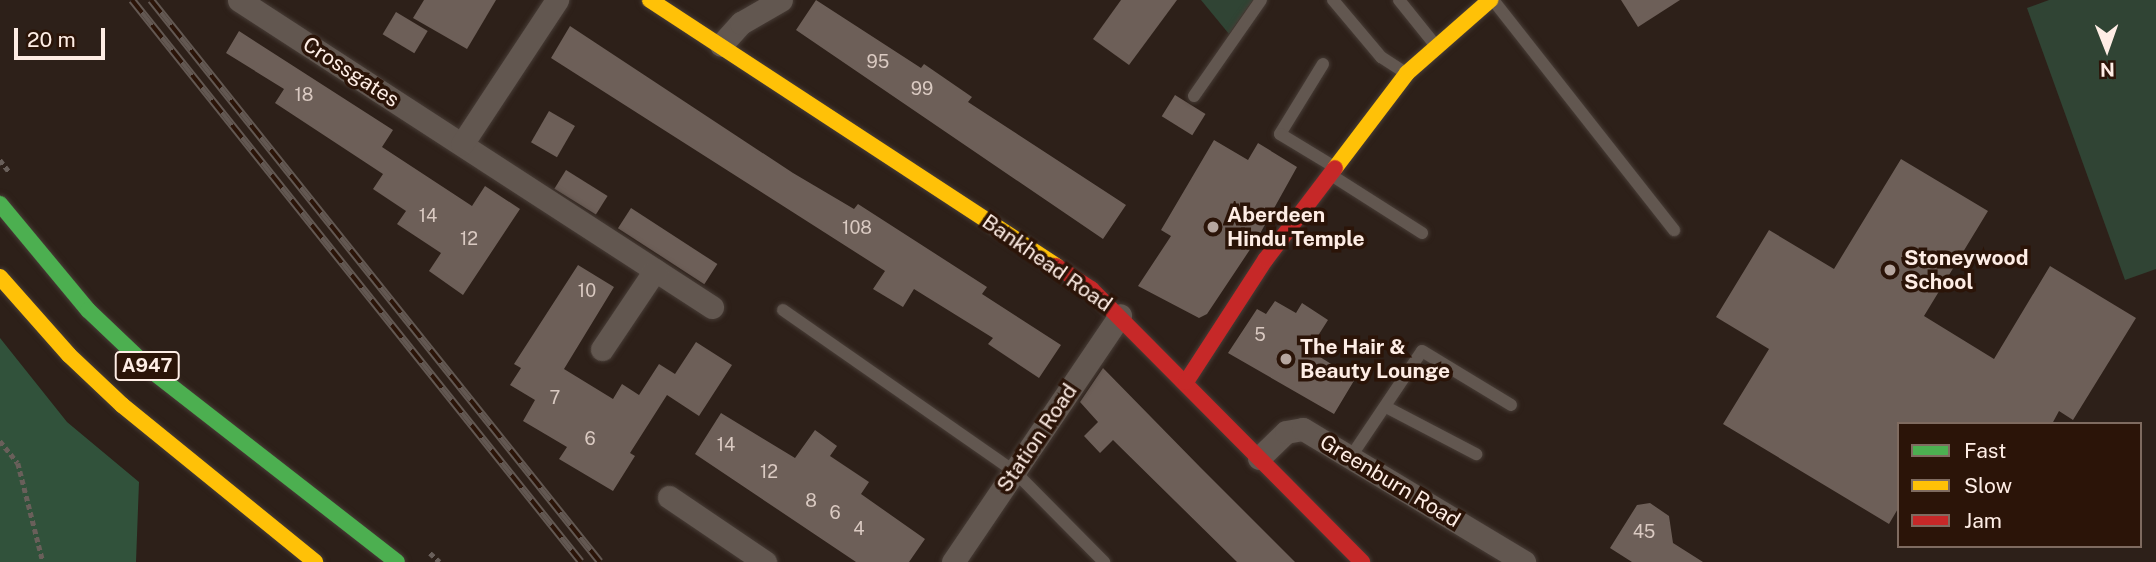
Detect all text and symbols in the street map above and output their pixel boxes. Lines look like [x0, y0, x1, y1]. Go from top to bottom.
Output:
scale bar [18, 14, 108, 58]
north arrow [2072, 14, 2142, 84]
text: 20 m [27, 27, 76, 52]
street label: Crossgates [298, 32, 404, 112]
house number: 95 [867, 51, 889, 73]
text: N [2100, 59, 2115, 81]
house number: 99 [911, 78, 933, 100]
house number: 18 [295, 84, 313, 106]
place label: Aberdeen Hindu Temple [1227, 202, 1365, 252]
house number: 14 [419, 205, 437, 227]
street label: Bankhead Road [977, 209, 1117, 317]
house number: 108 [842, 217, 872, 239]
marker: Aberdeen Hindu Temple [1205, 219, 1221, 235]
house number: 12 [460, 228, 478, 250]
place label: Stoneywood School [1904, 245, 2028, 295]
marker: Stoneywood School [1882, 262, 1898, 278]
house number: 10 [578, 280, 596, 302]
house number: 5 [1254, 324, 1266, 346]
place label: The Hair & Beauty Lounge [1300, 334, 1450, 384]
road number: A947 [114, 350, 180, 382]
marker: The Hair & Beauty Lounge [1278, 351, 1294, 367]
street label: Station Road [992, 379, 1082, 497]
house number: 7 [550, 387, 560, 409]
legend [1897, 422, 2142, 548]
house number: 6 [584, 428, 596, 450]
street label: Greenburn Road [1315, 429, 1465, 533]
house number: 14 [717, 434, 735, 456]
text: Fast [1964, 438, 2006, 463]
house number: 12 [760, 461, 778, 483]
text: Slow [1964, 473, 2012, 498]
house number: 8 [805, 490, 817, 512]
house number: 6 [829, 502, 841, 524]
text: Jam [1964, 508, 2002, 533]
house number: 4 [853, 518, 865, 540]
house number: 45 [1633, 521, 1655, 543]

